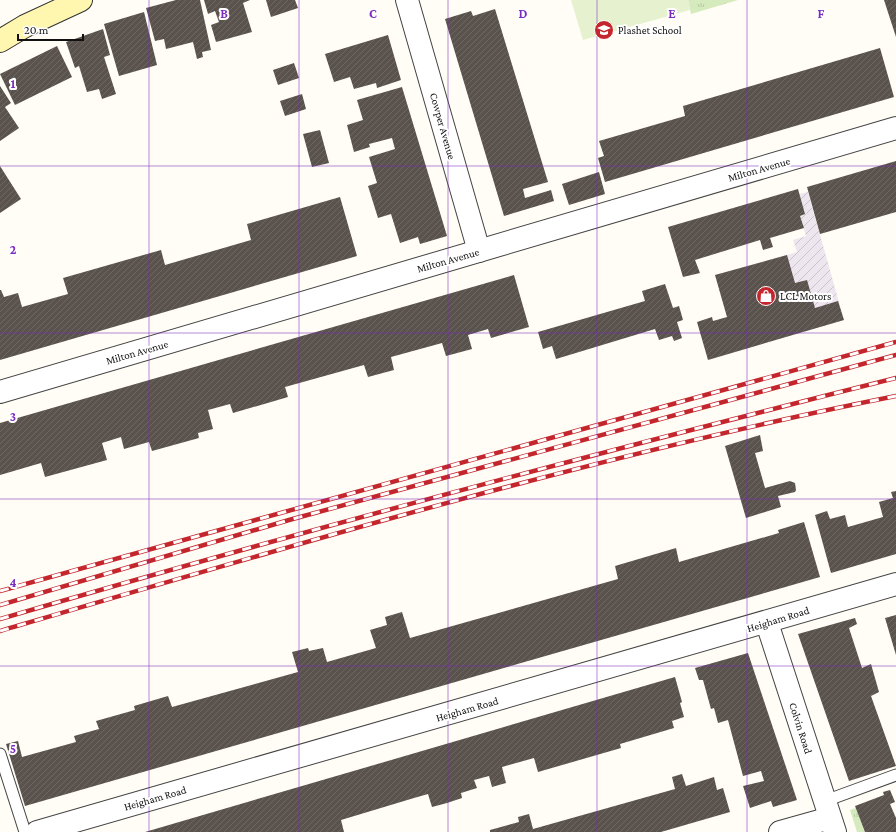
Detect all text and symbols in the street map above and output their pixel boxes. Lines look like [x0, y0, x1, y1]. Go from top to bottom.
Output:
text: B [220, 6, 228, 21]
text: C [369, 6, 377, 21]
text: D [519, 6, 528, 21]
text: E [668, 6, 676, 21]
text: F [818, 6, 825, 21]
scale bar [18, 16, 83, 42]
school or university icon: Plashet School [593, 19, 615, 41]
text: 20 m [24, 23, 49, 37]
place label: Plashet School [618, 24, 682, 36]
text: 1 [11, 76, 16, 91]
street label: Cowper Avenue [427, 91, 458, 161]
street label: Milton Avenue [726, 154, 792, 184]
text: 2 [10, 242, 17, 257]
street label: Milton Avenue [415, 245, 481, 275]
shop icon: LCL Motors [755, 285, 777, 307]
place label: LCL Motors [780, 290, 831, 302]
street label: Milton Avenue [104, 337, 170, 367]
text: 3 [10, 409, 16, 424]
text: 4 [9, 575, 17, 590]
street label: Heigham Road [745, 604, 811, 635]
street label: Heigham Road [434, 694, 500, 725]
street label: Colvin Road [787, 701, 815, 755]
text: 5 [10, 741, 16, 756]
street label: Heigham Road [122, 783, 188, 814]

